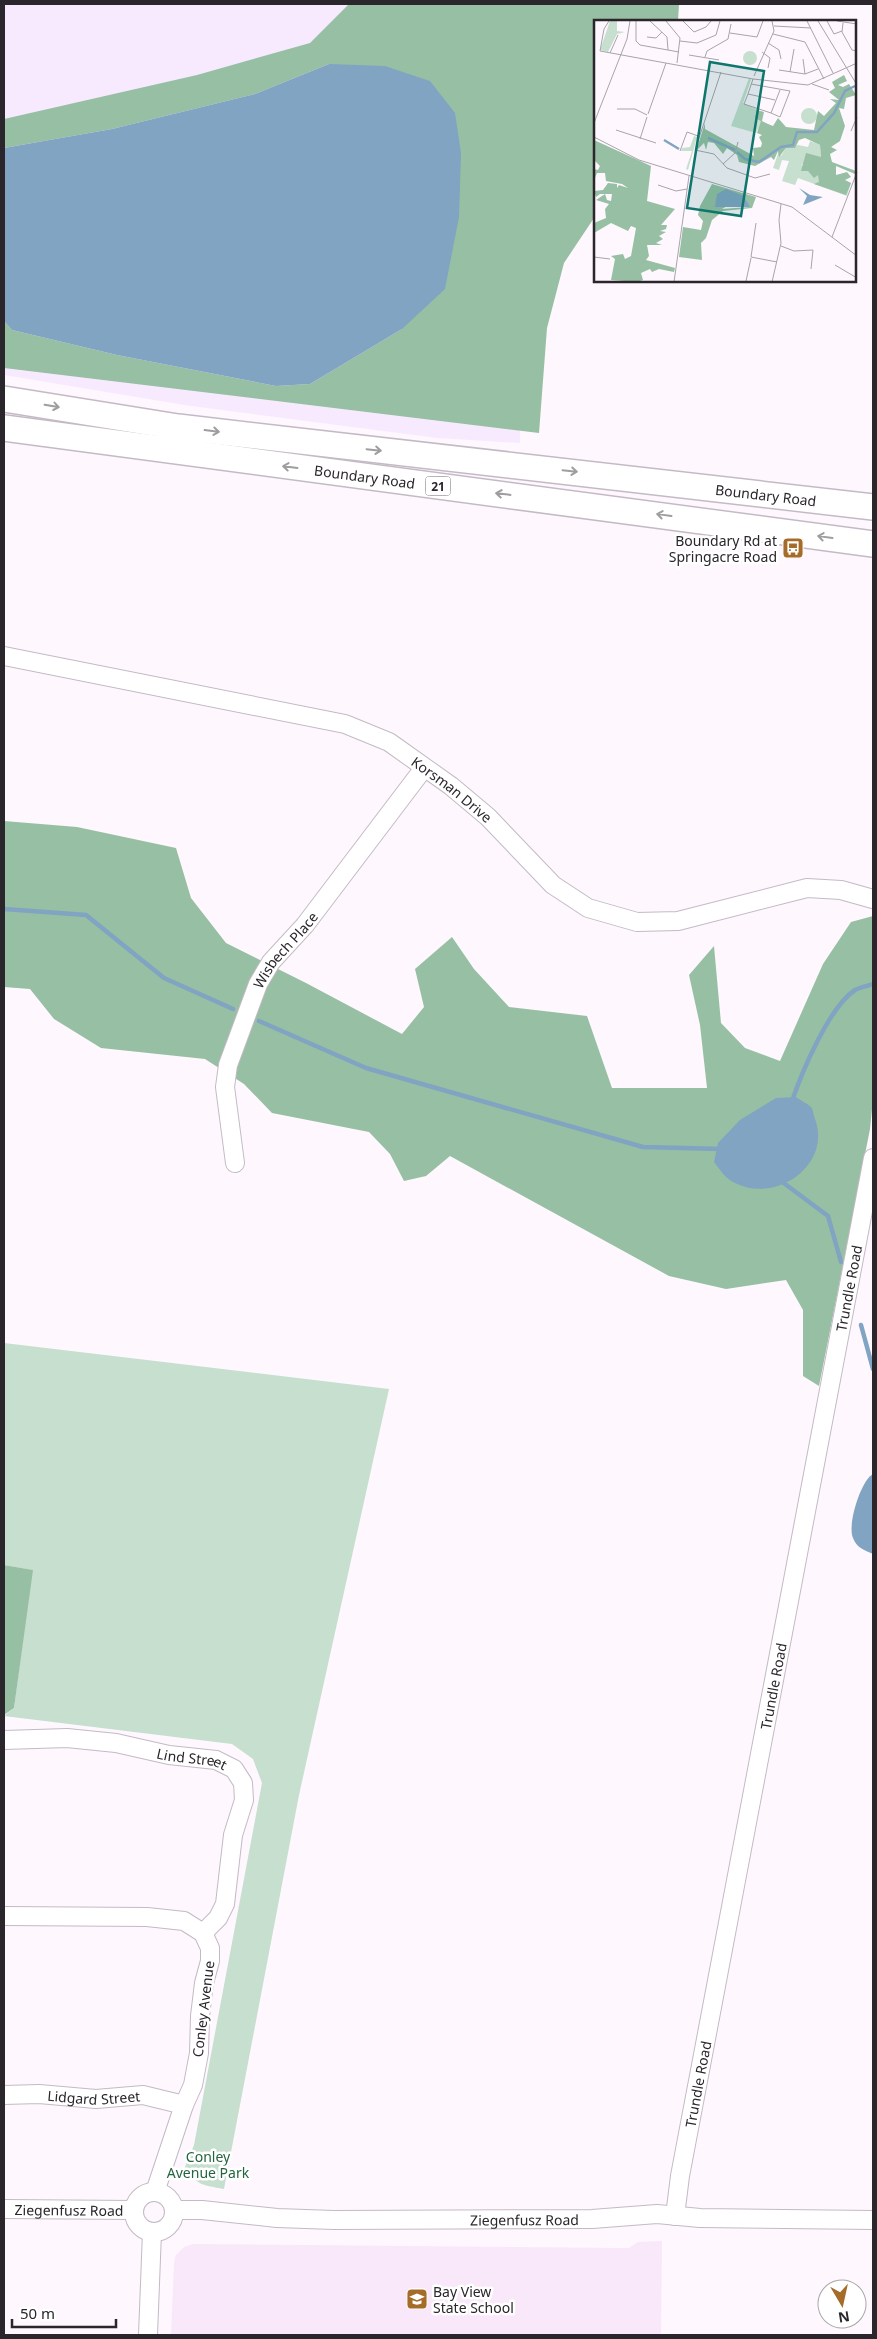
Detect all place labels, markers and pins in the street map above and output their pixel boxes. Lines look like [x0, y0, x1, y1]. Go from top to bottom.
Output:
place label: Boundary Rd at Springacre Road [669, 531, 777, 566]
bus stop icon: Boundary Rd at Springacre Road [781, 536, 805, 560]
place label: Bay View State School [433, 2282, 514, 2317]
school or university icon: Bay View State School [405, 2287, 429, 2311]

